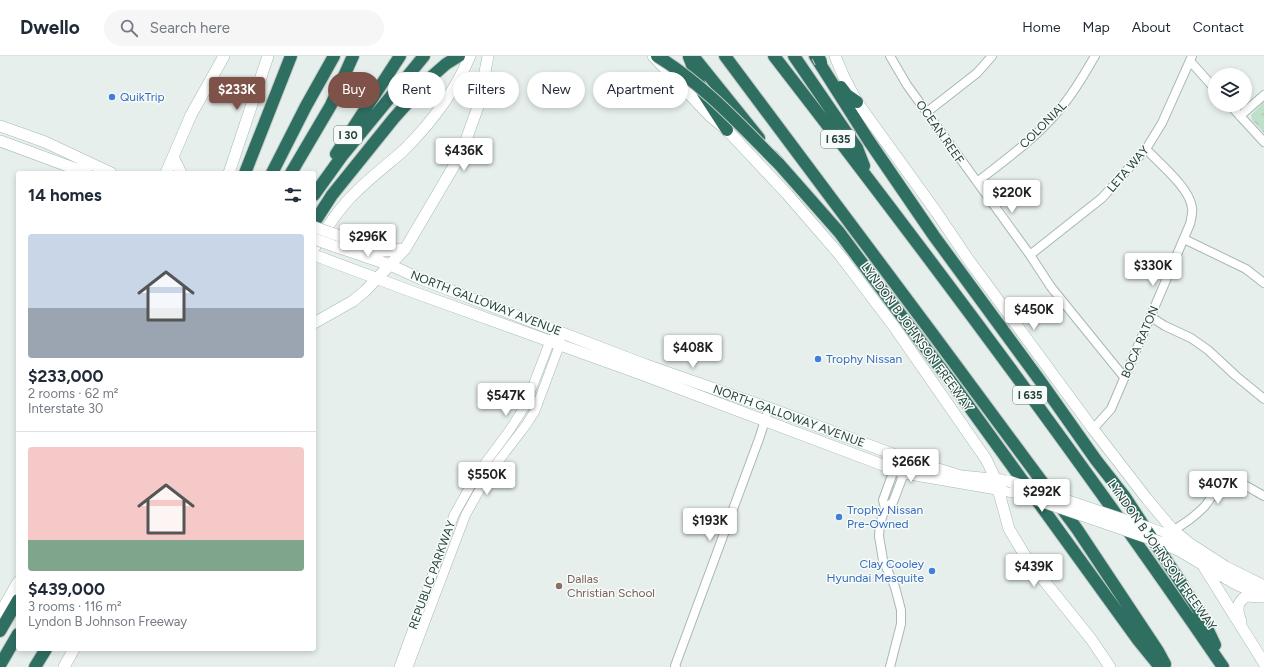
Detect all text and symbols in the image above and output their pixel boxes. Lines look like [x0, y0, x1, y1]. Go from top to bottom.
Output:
search box [104, 10, 384, 46]
text: Dwello [20, 16, 80, 39]
icon: search [118, 17, 140, 39]
text: Search here [150, 19, 230, 37]
text: Home [1022, 19, 1061, 36]
text: Map [1083, 19, 1110, 36]
text: About [1132, 19, 1171, 36]
text: Contact [1193, 19, 1244, 36]
map controls [1208, 68, 1252, 112]
button: layers [1208, 68, 1252, 112]
chip: Buy [328, 72, 380, 108]
chip: Rent [388, 72, 445, 108]
chip: Filters [453, 72, 519, 108]
chip: New [527, 72, 585, 108]
chip: Apartment [593, 72, 688, 108]
pin: $233K [209, 77, 265, 111]
text: $233K [218, 82, 256, 97]
place label: QuikTrip [120, 90, 165, 104]
marker: QuikTrip [107, 92, 117, 102]
street label: OCEAN REEF [913, 98, 967, 167]
street label: COLONIAL [1017, 98, 1070, 151]
road number: I 30 [334, 126, 362, 144]
road number: I 635 [821, 130, 855, 148]
pin: $436K [436, 138, 492, 172]
street label: LETA WAY [1104, 142, 1152, 195]
text: $436K [445, 143, 483, 158]
pin: $220K [984, 180, 1040, 214]
icon: filters [282, 184, 304, 206]
text: 14 homes [28, 185, 102, 205]
text: $220K [992, 185, 1032, 200]
pin: $296K [340, 224, 396, 258]
text: $296K [349, 229, 387, 244]
pin: $330K [1125, 253, 1181, 287]
text: $330K [1134, 258, 1172, 273]
icon: home [130, 260, 202, 332]
street label: LYNDON B JOHNSON FREEWAY [858, 260, 976, 415]
street label: NORTH GALLOWAY AVENUE [409, 268, 563, 338]
pin: $450K [1006, 297, 1062, 331]
text: $450K [1014, 302, 1054, 317]
street label: BOCA RATON [1118, 304, 1162, 380]
pin: $408K [665, 335, 721, 369]
text: $408K [673, 340, 713, 355]
place label: Trophy Nissan [826, 352, 902, 366]
marker: Trophy Nissan [813, 354, 823, 364]
text: $233,000 [28, 366, 104, 386]
street label: NORTH GALLOWAY AVENUE [711, 382, 867, 450]
pin: $547K [478, 383, 534, 417]
text: 2 rooms · 62 m² [28, 386, 118, 401]
road number: I 635 [1013, 386, 1047, 404]
text: $547K [487, 388, 525, 403]
text: Interstate 30 [28, 401, 103, 416]
pin: $266K [883, 449, 939, 483]
text: $266K [892, 454, 930, 469]
pin: $550K [459, 462, 515, 496]
text: $550K [467, 467, 507, 482]
pin: $407K [1190, 471, 1246, 505]
icon: home [130, 473, 202, 545]
text: $407K [1198, 476, 1238, 491]
street label: LYNDON B JOHNSON FREEWAY [1105, 477, 1220, 633]
pin: $292K [1014, 479, 1070, 513]
text: $292K [1023, 484, 1061, 499]
place label: Trophy Nissan Pre-Owned [847, 503, 923, 531]
pin: $193K [682, 508, 738, 542]
marker: Trophy Nissan Pre-Owned [834, 512, 844, 522]
text: $193K [692, 513, 728, 528]
street label: REPUBLIC PARKWAY [406, 518, 458, 631]
pin: $439K [1006, 554, 1062, 588]
place label: Clay Cooley Hyundai Mesquite [827, 557, 925, 585]
text: $439K [1015, 559, 1053, 574]
marker: Clay Cooley Hyundai Mesquite [927, 566, 937, 576]
place label: Dallas Christian School [567, 572, 655, 600]
text: $439,000 [28, 579, 105, 599]
marker: Dallas Christian School [554, 581, 564, 591]
text: 3 rooms · 116 m² [28, 599, 122, 614]
text: Lyndon B Johnson Freeway [28, 614, 187, 629]

